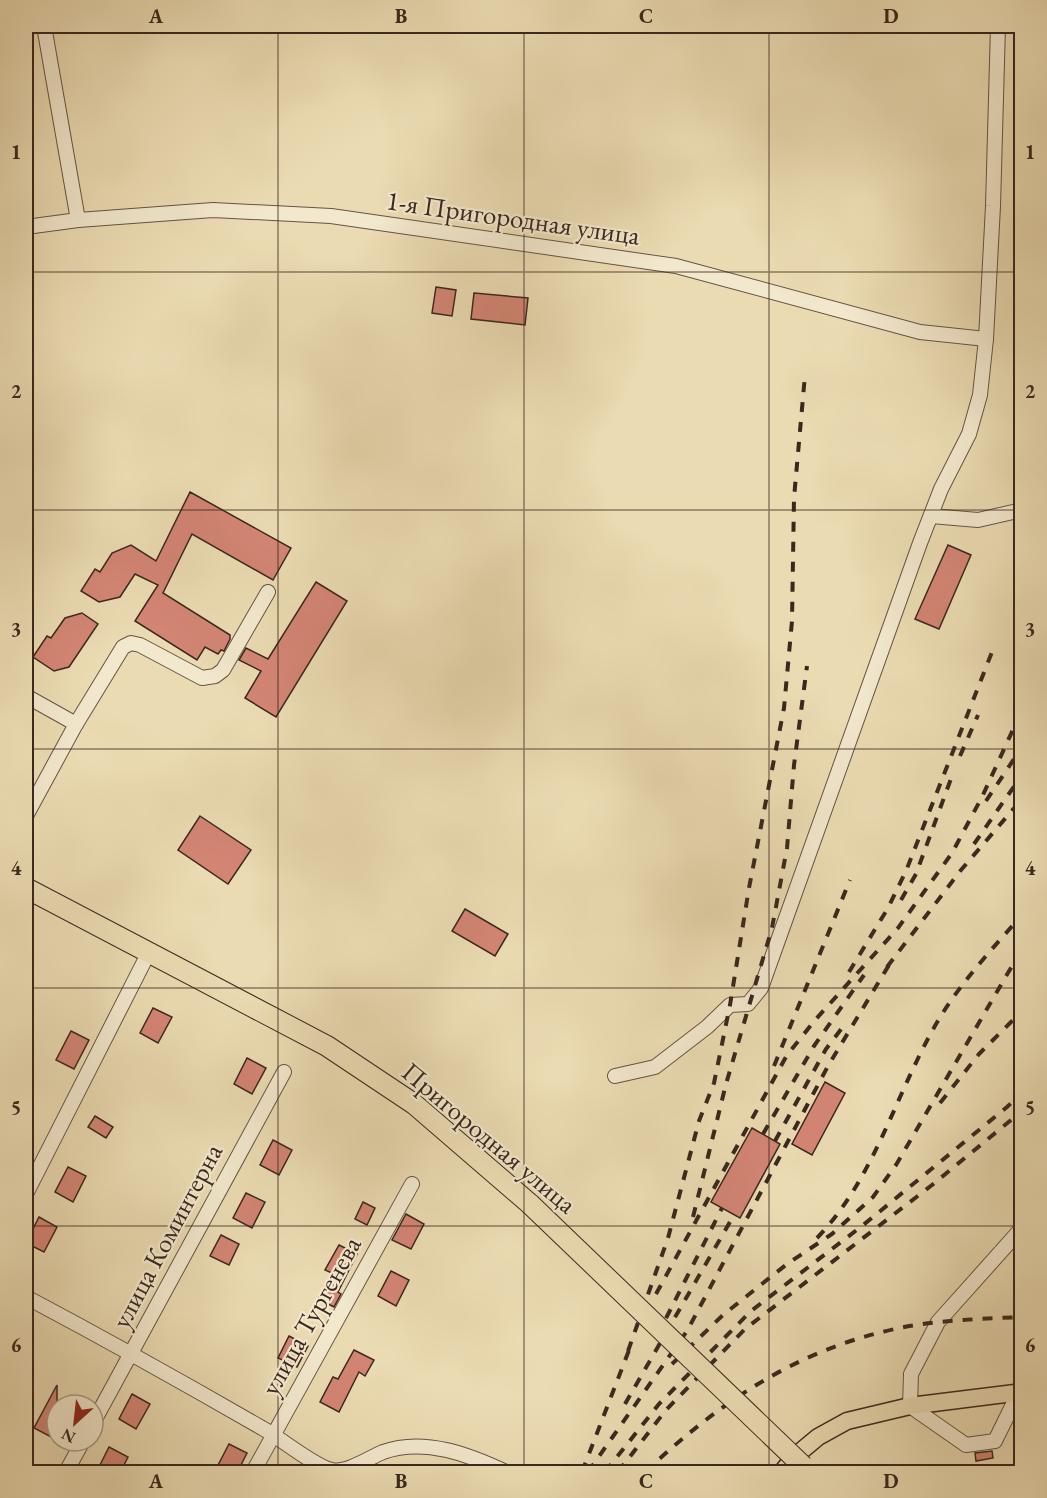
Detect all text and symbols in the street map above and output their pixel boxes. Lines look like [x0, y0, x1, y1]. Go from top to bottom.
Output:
text: A [148, 3, 164, 29]
text: B [395, 3, 407, 29]
text: C [639, 3, 653, 29]
text: D [883, 3, 899, 29]
text: 1 [11, 139, 21, 165]
text: 1 [1025, 139, 1035, 165]
street label: 1-я Пригородная улица [384, 182, 642, 253]
text: 2 [11, 378, 22, 404]
text: 2 [1025, 378, 1036, 404]
text: 3 [11, 616, 21, 642]
text: 3 [1025, 616, 1035, 642]
text: 4 [11, 855, 22, 881]
text: 4 [1025, 855, 1036, 881]
street label: Пригородная улица [395, 1054, 584, 1221]
text: 5 [11, 1094, 21, 1120]
text: 5 [1025, 1094, 1035, 1120]
street label: улица Коминтерна [103, 1137, 230, 1334]
street label: улица Тургенева [252, 1230, 369, 1401]
text: 6 [11, 1332, 22, 1358]
text: 6 [1025, 1332, 1036, 1358]
north arrow [45, 1393, 105, 1453]
text: N [58, 1424, 79, 1448]
text: A [148, 1468, 164, 1494]
text: B [395, 1468, 407, 1494]
text: C [639, 1468, 653, 1494]
text: D [883, 1468, 899, 1494]

